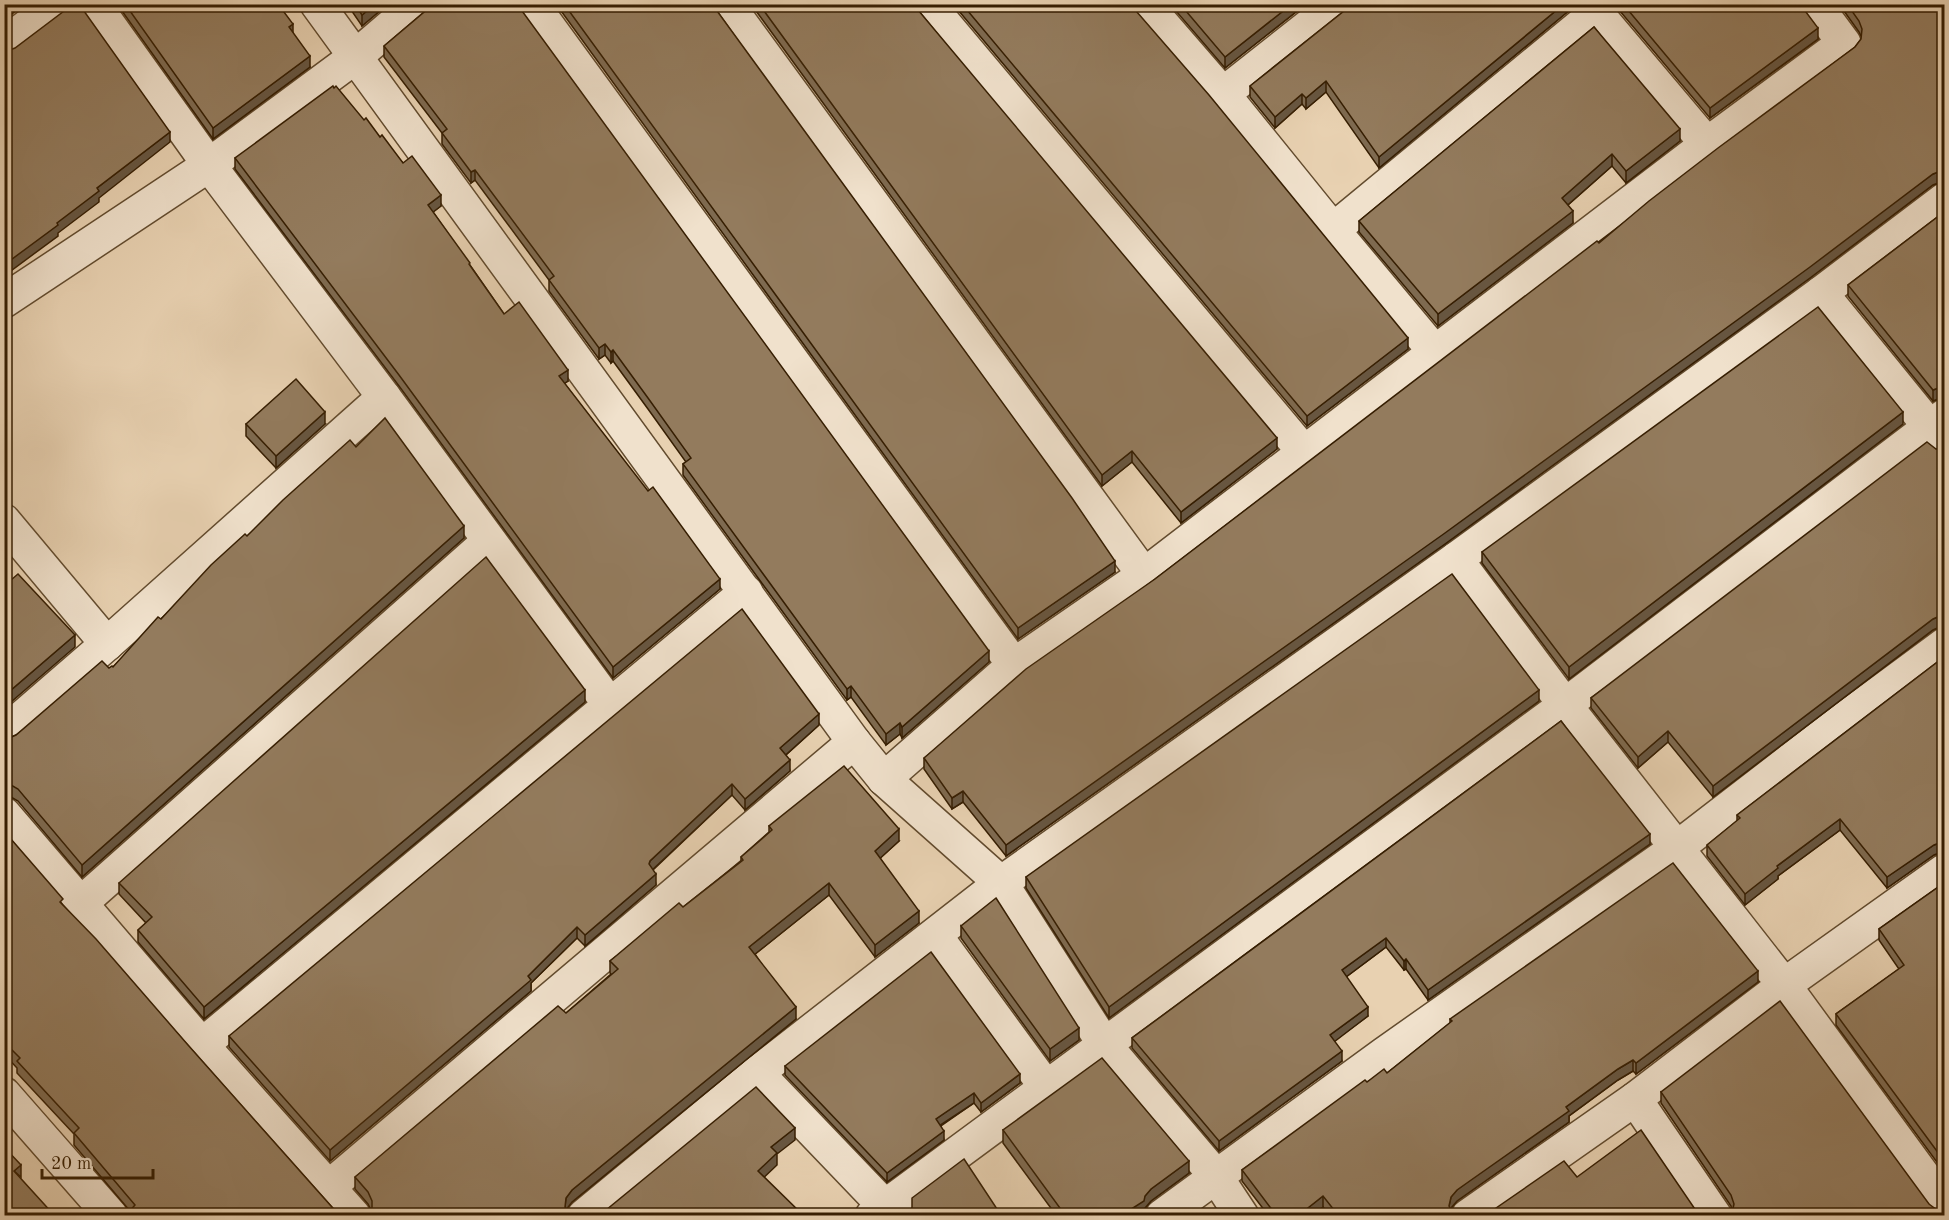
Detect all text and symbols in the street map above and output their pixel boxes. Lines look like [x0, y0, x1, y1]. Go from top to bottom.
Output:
scale bar [42, 1142, 153, 1180]
text: 20 m [51, 1155, 91, 1173]

